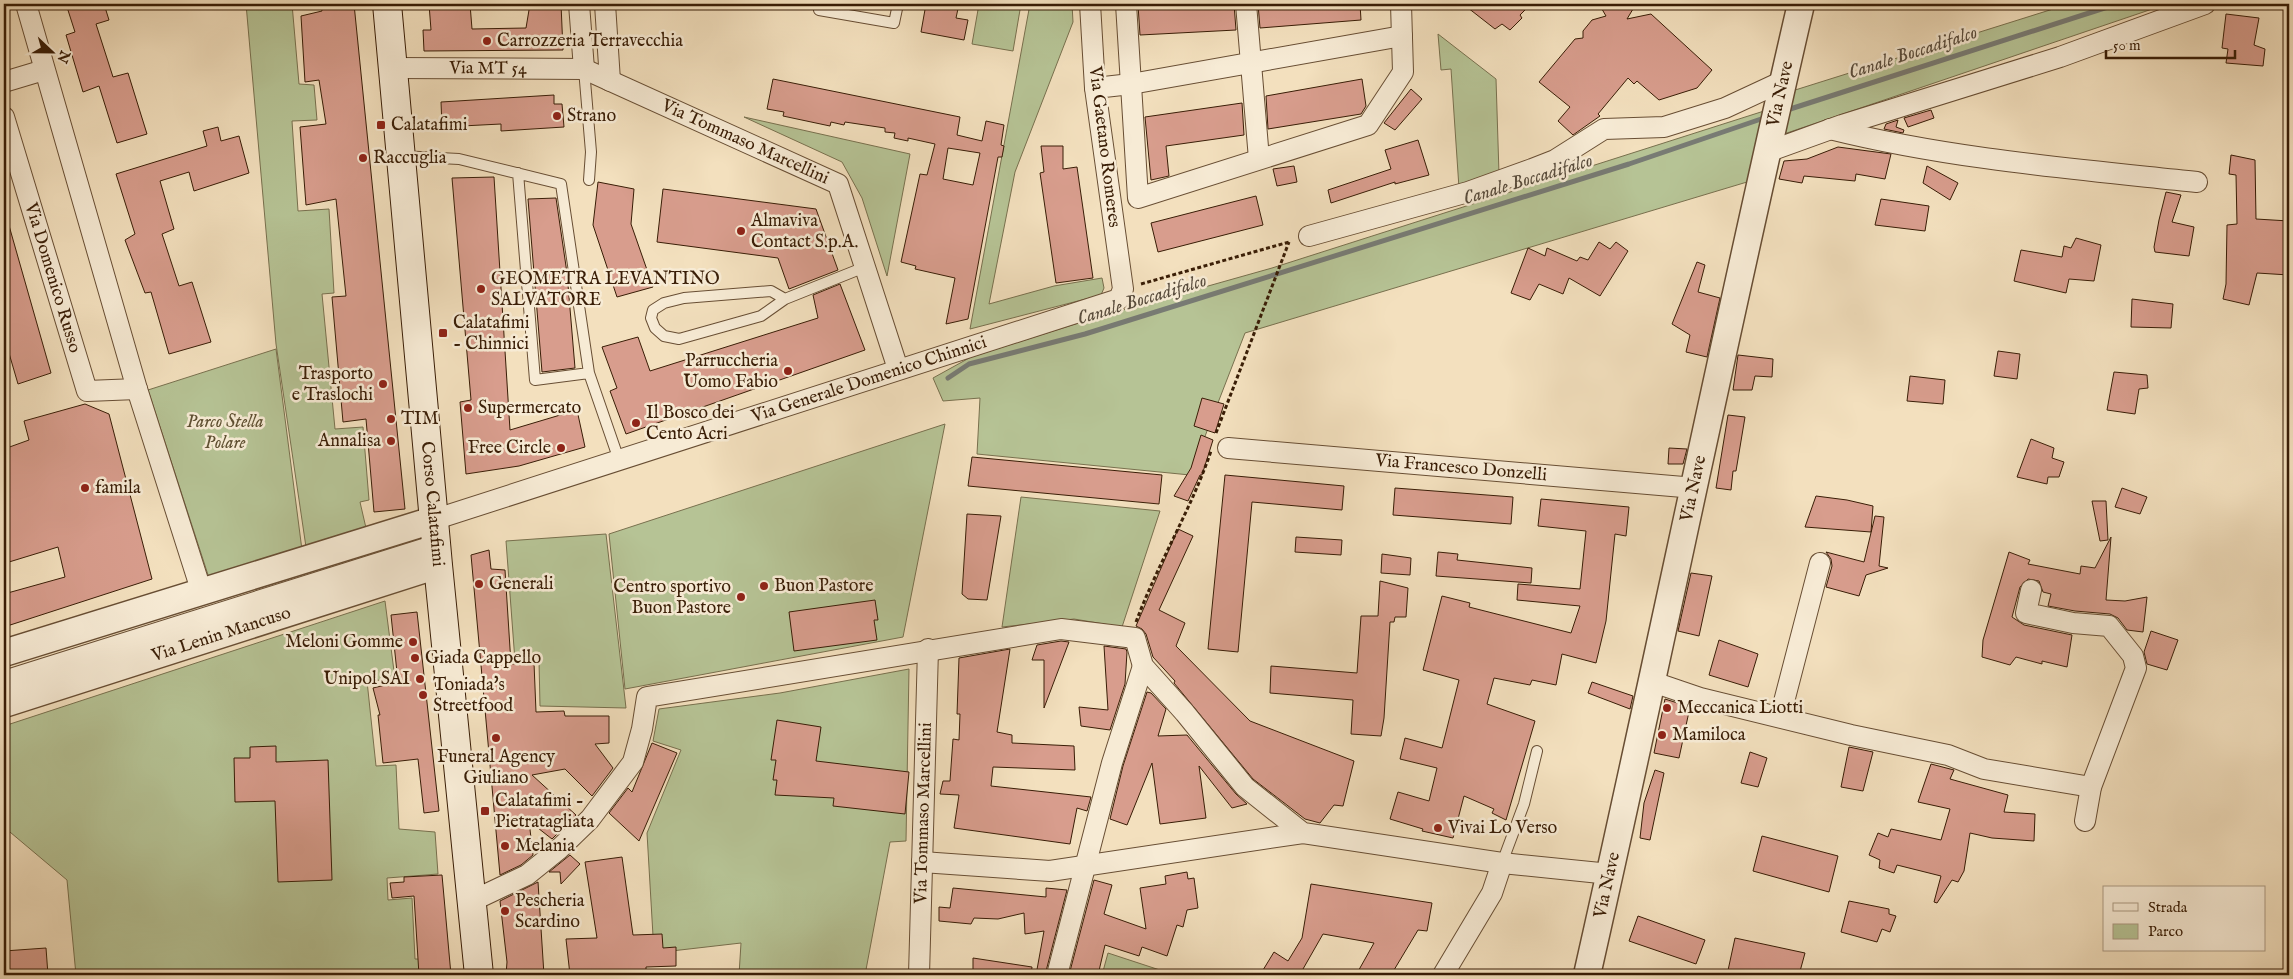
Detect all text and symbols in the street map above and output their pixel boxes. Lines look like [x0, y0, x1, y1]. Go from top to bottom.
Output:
water label: Canale Boccadifalco [1845, 21, 1981, 85]
north arrow [28, 28, 78, 78]
scale bar [2106, 28, 2234, 60]
place label: Carrozzeria Terravecchia [497, 30, 683, 53]
marker: Carrozzeria Terravecchia [481, 35, 493, 47]
text: 50 m [2113, 36, 2141, 55]
text: N [53, 47, 74, 65]
street label: Via MT 54 [448, 57, 527, 80]
street label: Via Nave [1761, 59, 1799, 130]
street label: Via Gaetano Romeres [1083, 64, 1125, 229]
street label: Via Tommaso Marcellini [657, 94, 833, 190]
place label: Strano [567, 105, 616, 128]
marker: Strano [551, 110, 563, 122]
place label: Calatafimi [391, 114, 468, 137]
marker: Calatafimi [375, 119, 387, 131]
place label: Raccuglia [373, 147, 447, 170]
water label: Canale Boccadifalco [1460, 149, 1596, 211]
marker: Raccuglia [357, 152, 369, 164]
street label: Via Domenico Russo [19, 199, 86, 356]
place label: Almaviva Contact S.p.A. [750, 210, 858, 254]
marker: Almaviva Contact S.p.A. [735, 225, 747, 237]
place label: GEOMETRA LEVANTINO SALVATORE [491, 268, 720, 312]
water label: Canale Boccadifalco [1074, 269, 1210, 331]
marker: GEOMETRA LEVANTINO SALVATORE [475, 283, 487, 295]
place label: Calatafimi - Chinnici [453, 312, 530, 356]
marker: Calatafimi - Chinnici [437, 327, 449, 339]
street label: Via Generale Domenico Chinnici [747, 331, 990, 429]
place label: Parruccheria Uomo Fabio [683, 350, 778, 394]
place label: Trasporto e Traslochi [292, 363, 373, 407]
marker: Parruccheria Uomo Fabio [782, 365, 794, 377]
marker: Trasporto e Traslochi [377, 378, 389, 390]
place label: Supermercato [478, 397, 582, 420]
marker: Supermercato [462, 402, 474, 414]
place label: Il Bosco dei Cento Acri [646, 402, 735, 446]
place label: TIM [401, 408, 439, 431]
park label: Parco Stella Polare [186, 411, 264, 455]
marker: TIM [385, 413, 397, 425]
marker: Il Bosco dei Cento Acri [630, 417, 642, 429]
place label: Annalisa [317, 430, 381, 453]
marker: Annalisa [385, 435, 397, 447]
place label: Free Circle [468, 437, 551, 460]
street label: Corso Calatafimi [415, 440, 450, 568]
marker: Free Circle [555, 442, 567, 454]
street label: Via Francesco Donzelli [1373, 449, 1548, 487]
street label: Via Nave [1675, 453, 1712, 525]
place label: famila [95, 477, 141, 500]
marker: famila [79, 482, 91, 494]
place label: Generali [489, 573, 554, 596]
place label: Buon Pastore [774, 575, 873, 598]
place label: Centro sportivo Buon Pastore [613, 576, 731, 620]
marker: Generali [473, 578, 485, 590]
marker: Buon Pastore [758, 580, 770, 592]
marker: Centro sportivo Buon Pastore [735, 591, 747, 603]
street label: Via Lenin Mancuso [148, 601, 294, 668]
place label: Meloni Gomme [285, 631, 403, 654]
marker: Meloni Gomme [407, 636, 419, 648]
place label: Giada Cappello [425, 647, 541, 670]
marker: Giada Cappello [409, 652, 421, 664]
place label: Unipol SAI [323, 668, 410, 691]
marker: Unipol SAI [414, 673, 426, 685]
place label: Toniada's Streetfood [433, 674, 514, 718]
marker: Toniada's Streetfood [417, 689, 429, 701]
place label: Meccanica Liotti [1677, 697, 1804, 720]
marker: Meccanica Liotti [1661, 702, 1673, 714]
street label: Via Tommaso Marcellini [909, 722, 937, 905]
place label: Mamiloca [1672, 724, 1746, 747]
marker: Mamiloca [1656, 729, 1668, 741]
marker: Funeral Agency Giuliano [490, 732, 502, 744]
place label: Funeral Agency Giuliano [437, 746, 555, 790]
place label: Calatafimi - Pietratagliata [495, 790, 594, 834]
marker: Calatafimi - Pietratagliata [479, 805, 491, 817]
place label: Vivai Lo Verso [1447, 817, 1558, 840]
marker: Vivai Lo Verso [1432, 822, 1444, 834]
place label: Melania [515, 835, 575, 858]
marker: Melania [499, 840, 511, 852]
street label: Via Nave [1588, 850, 1626, 922]
legend [2103, 886, 2266, 952]
place label: Pescheria Scardino [515, 890, 585, 934]
text: Strada [2148, 898, 2188, 917]
marker: Pescheria Scardino [499, 905, 511, 917]
text: Parco [2148, 922, 2183, 941]

